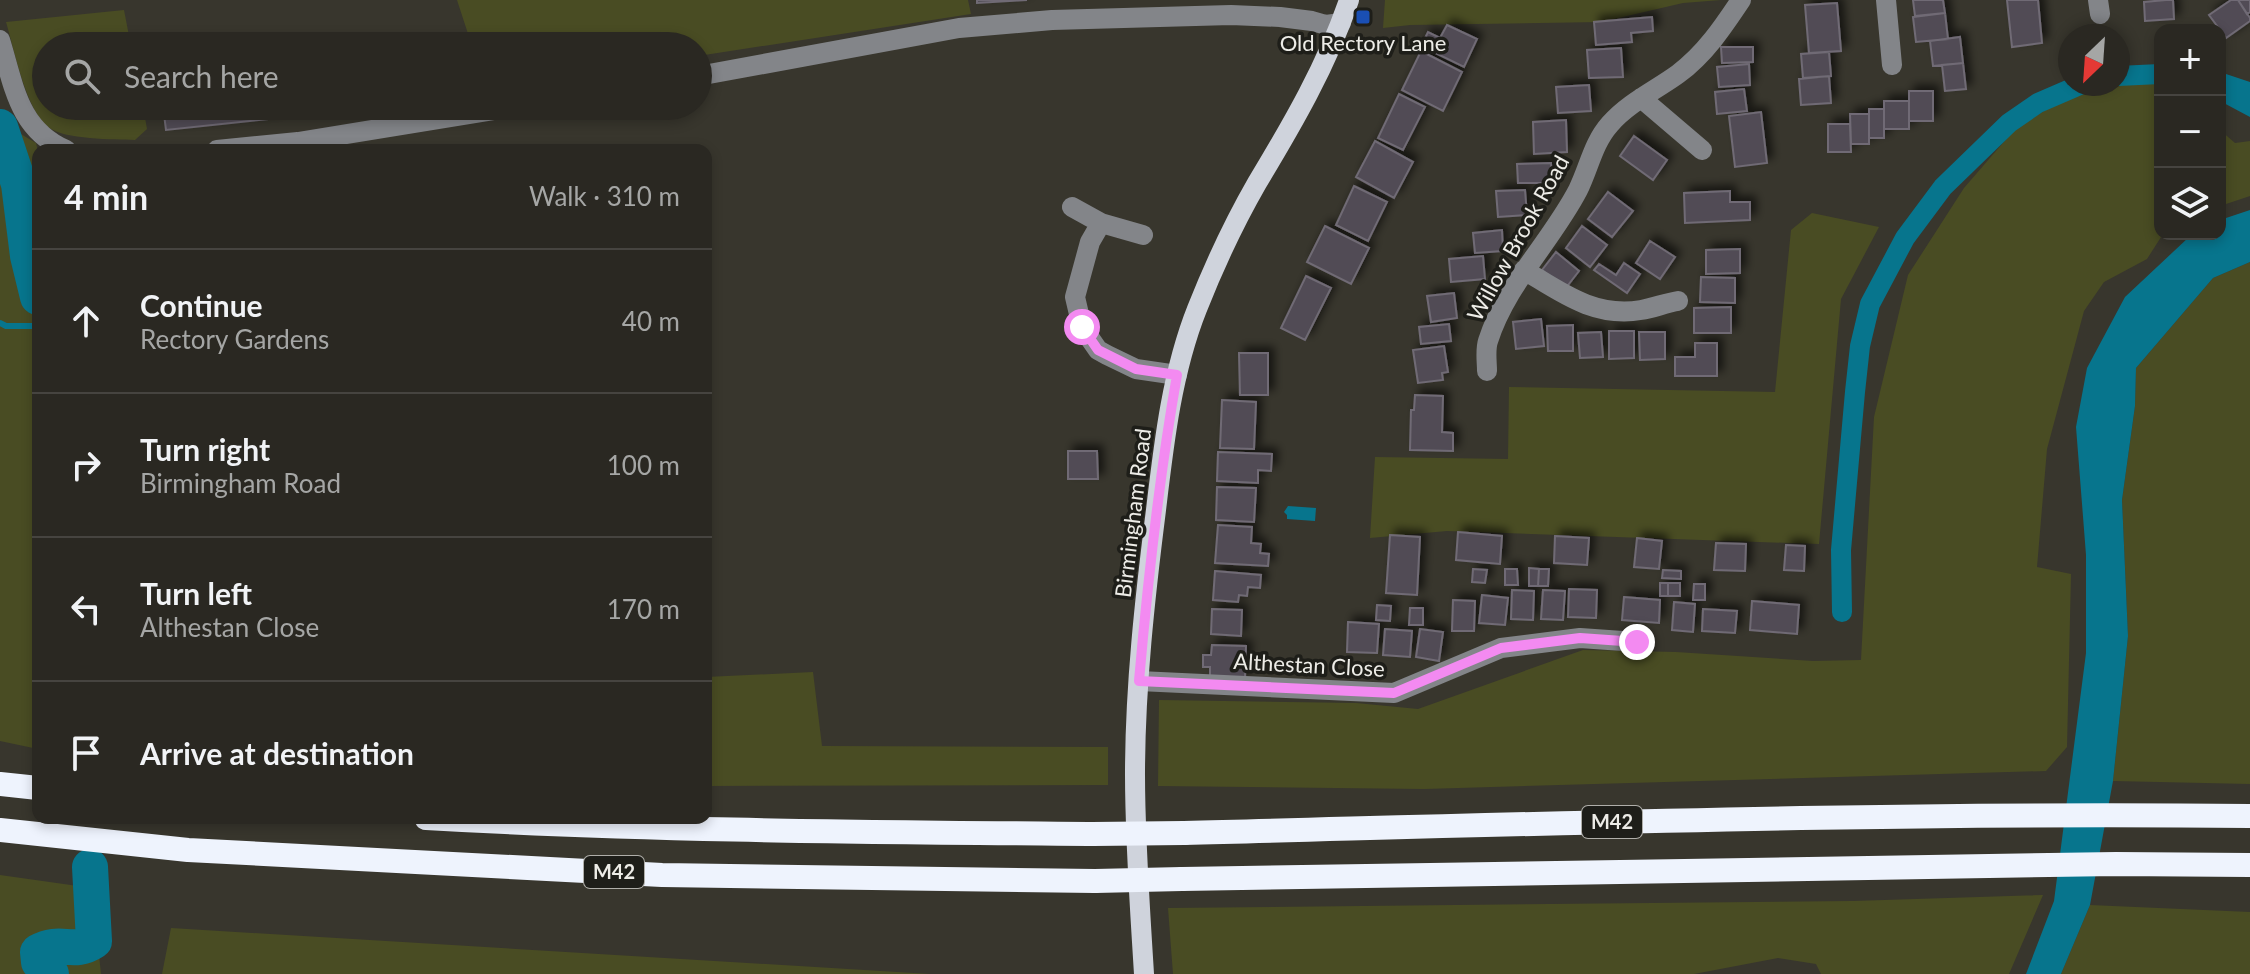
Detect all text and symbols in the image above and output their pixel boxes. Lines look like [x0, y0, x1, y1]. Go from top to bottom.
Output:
marker: Old Rectory Lane [1354, 8, 1372, 26]
north arrow [2058, 24, 2130, 96]
map controls [2154, 24, 2226, 240]
button: + [2154, 24, 2226, 96]
place label: Old Rectory Lane [1280, 29, 1446, 56]
search box [32, 32, 712, 120]
icon: search [60, 54, 104, 98]
text: Search here [124, 58, 279, 94]
button: − [2154, 96, 2226, 168]
street label: Willow Brook Road [1461, 150, 1574, 325]
button: layers [2154, 168, 2226, 240]
text: 4 min [64, 176, 148, 217]
text: Walk · 310 m [529, 180, 680, 212]
text: Continue [140, 287, 263, 323]
icon: ahead [64, 299, 108, 343]
text: 40 m [622, 305, 680, 337]
route start [1064, 309, 1100, 345]
text: Rectory Gardens [140, 323, 329, 355]
street label: Birmingham Road [1109, 427, 1156, 599]
text: Turn right [140, 431, 270, 467]
icon: right [64, 443, 108, 487]
text: 100 m [607, 449, 680, 481]
text: Birmingham Road [140, 467, 341, 499]
text: Turn left [140, 575, 252, 611]
icon: left [64, 587, 108, 631]
text: 170 m [607, 593, 680, 625]
text: Althestan Close [140, 611, 319, 643]
route end [1619, 624, 1655, 660]
street label: Althestan Close [1233, 647, 1385, 682]
icon: arrive [64, 731, 108, 775]
text: Arrive at destination [140, 735, 414, 771]
road number: M42 [1582, 806, 1642, 838]
road number: M42 [584, 856, 644, 888]

